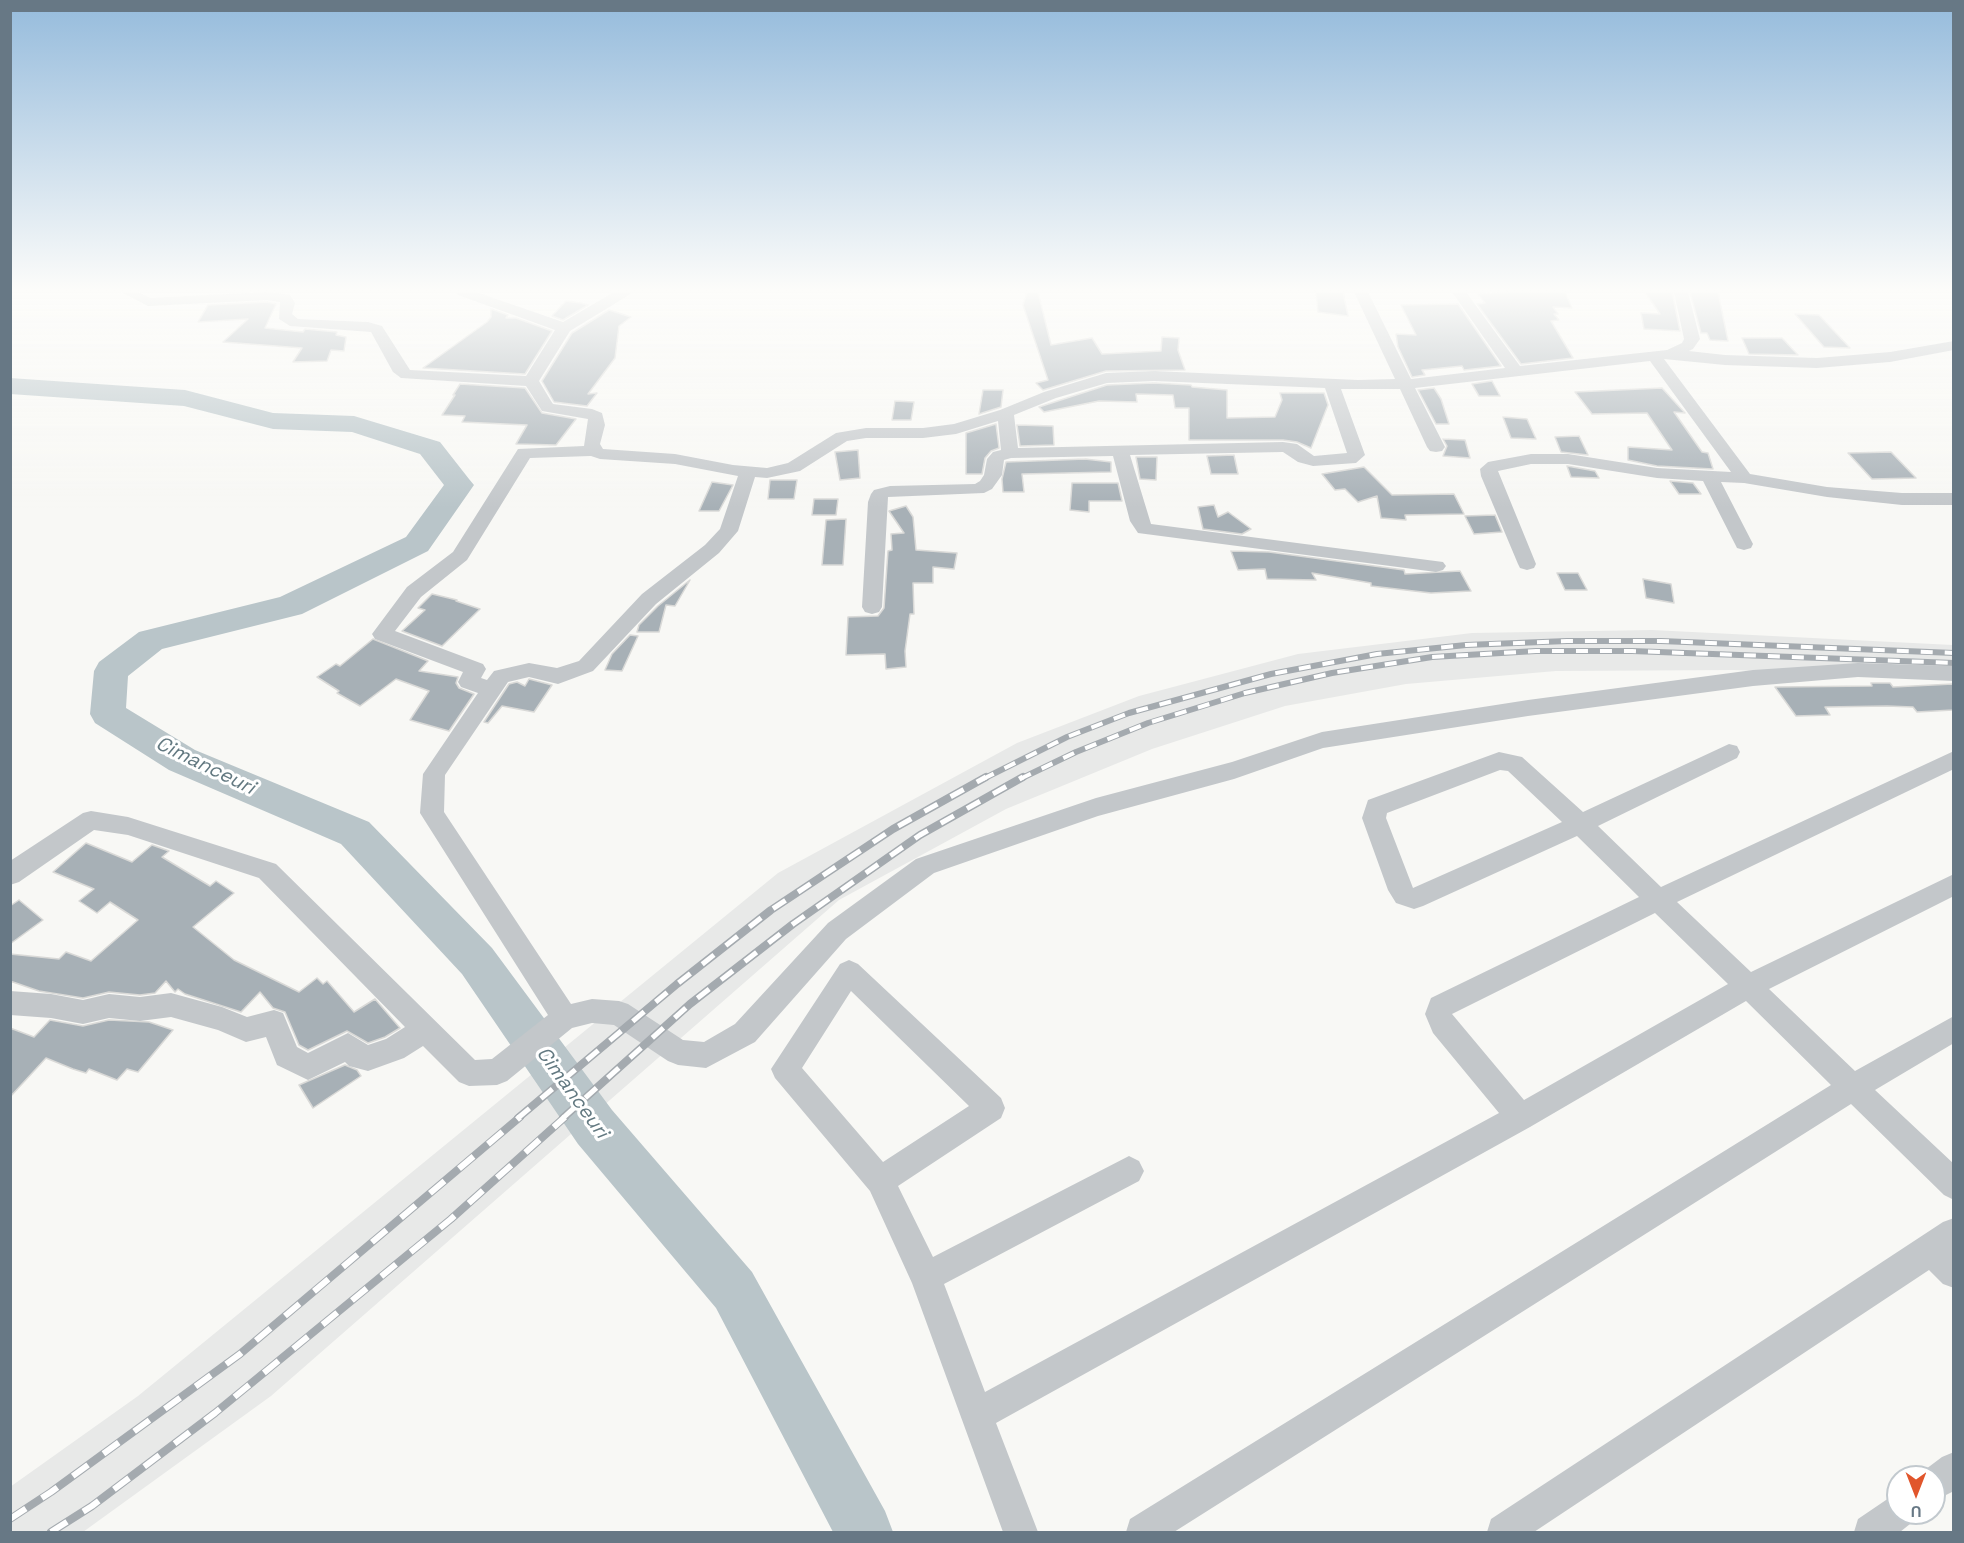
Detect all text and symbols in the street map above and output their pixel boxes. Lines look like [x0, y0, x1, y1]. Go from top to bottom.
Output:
water label: Cimanceuri [152, 732, 258, 800]
water label: Cimanceuri [531, 1043, 613, 1143]
north arrow [1886, 1465, 1946, 1525]
text: U [1911, 1501, 1921, 1522]

